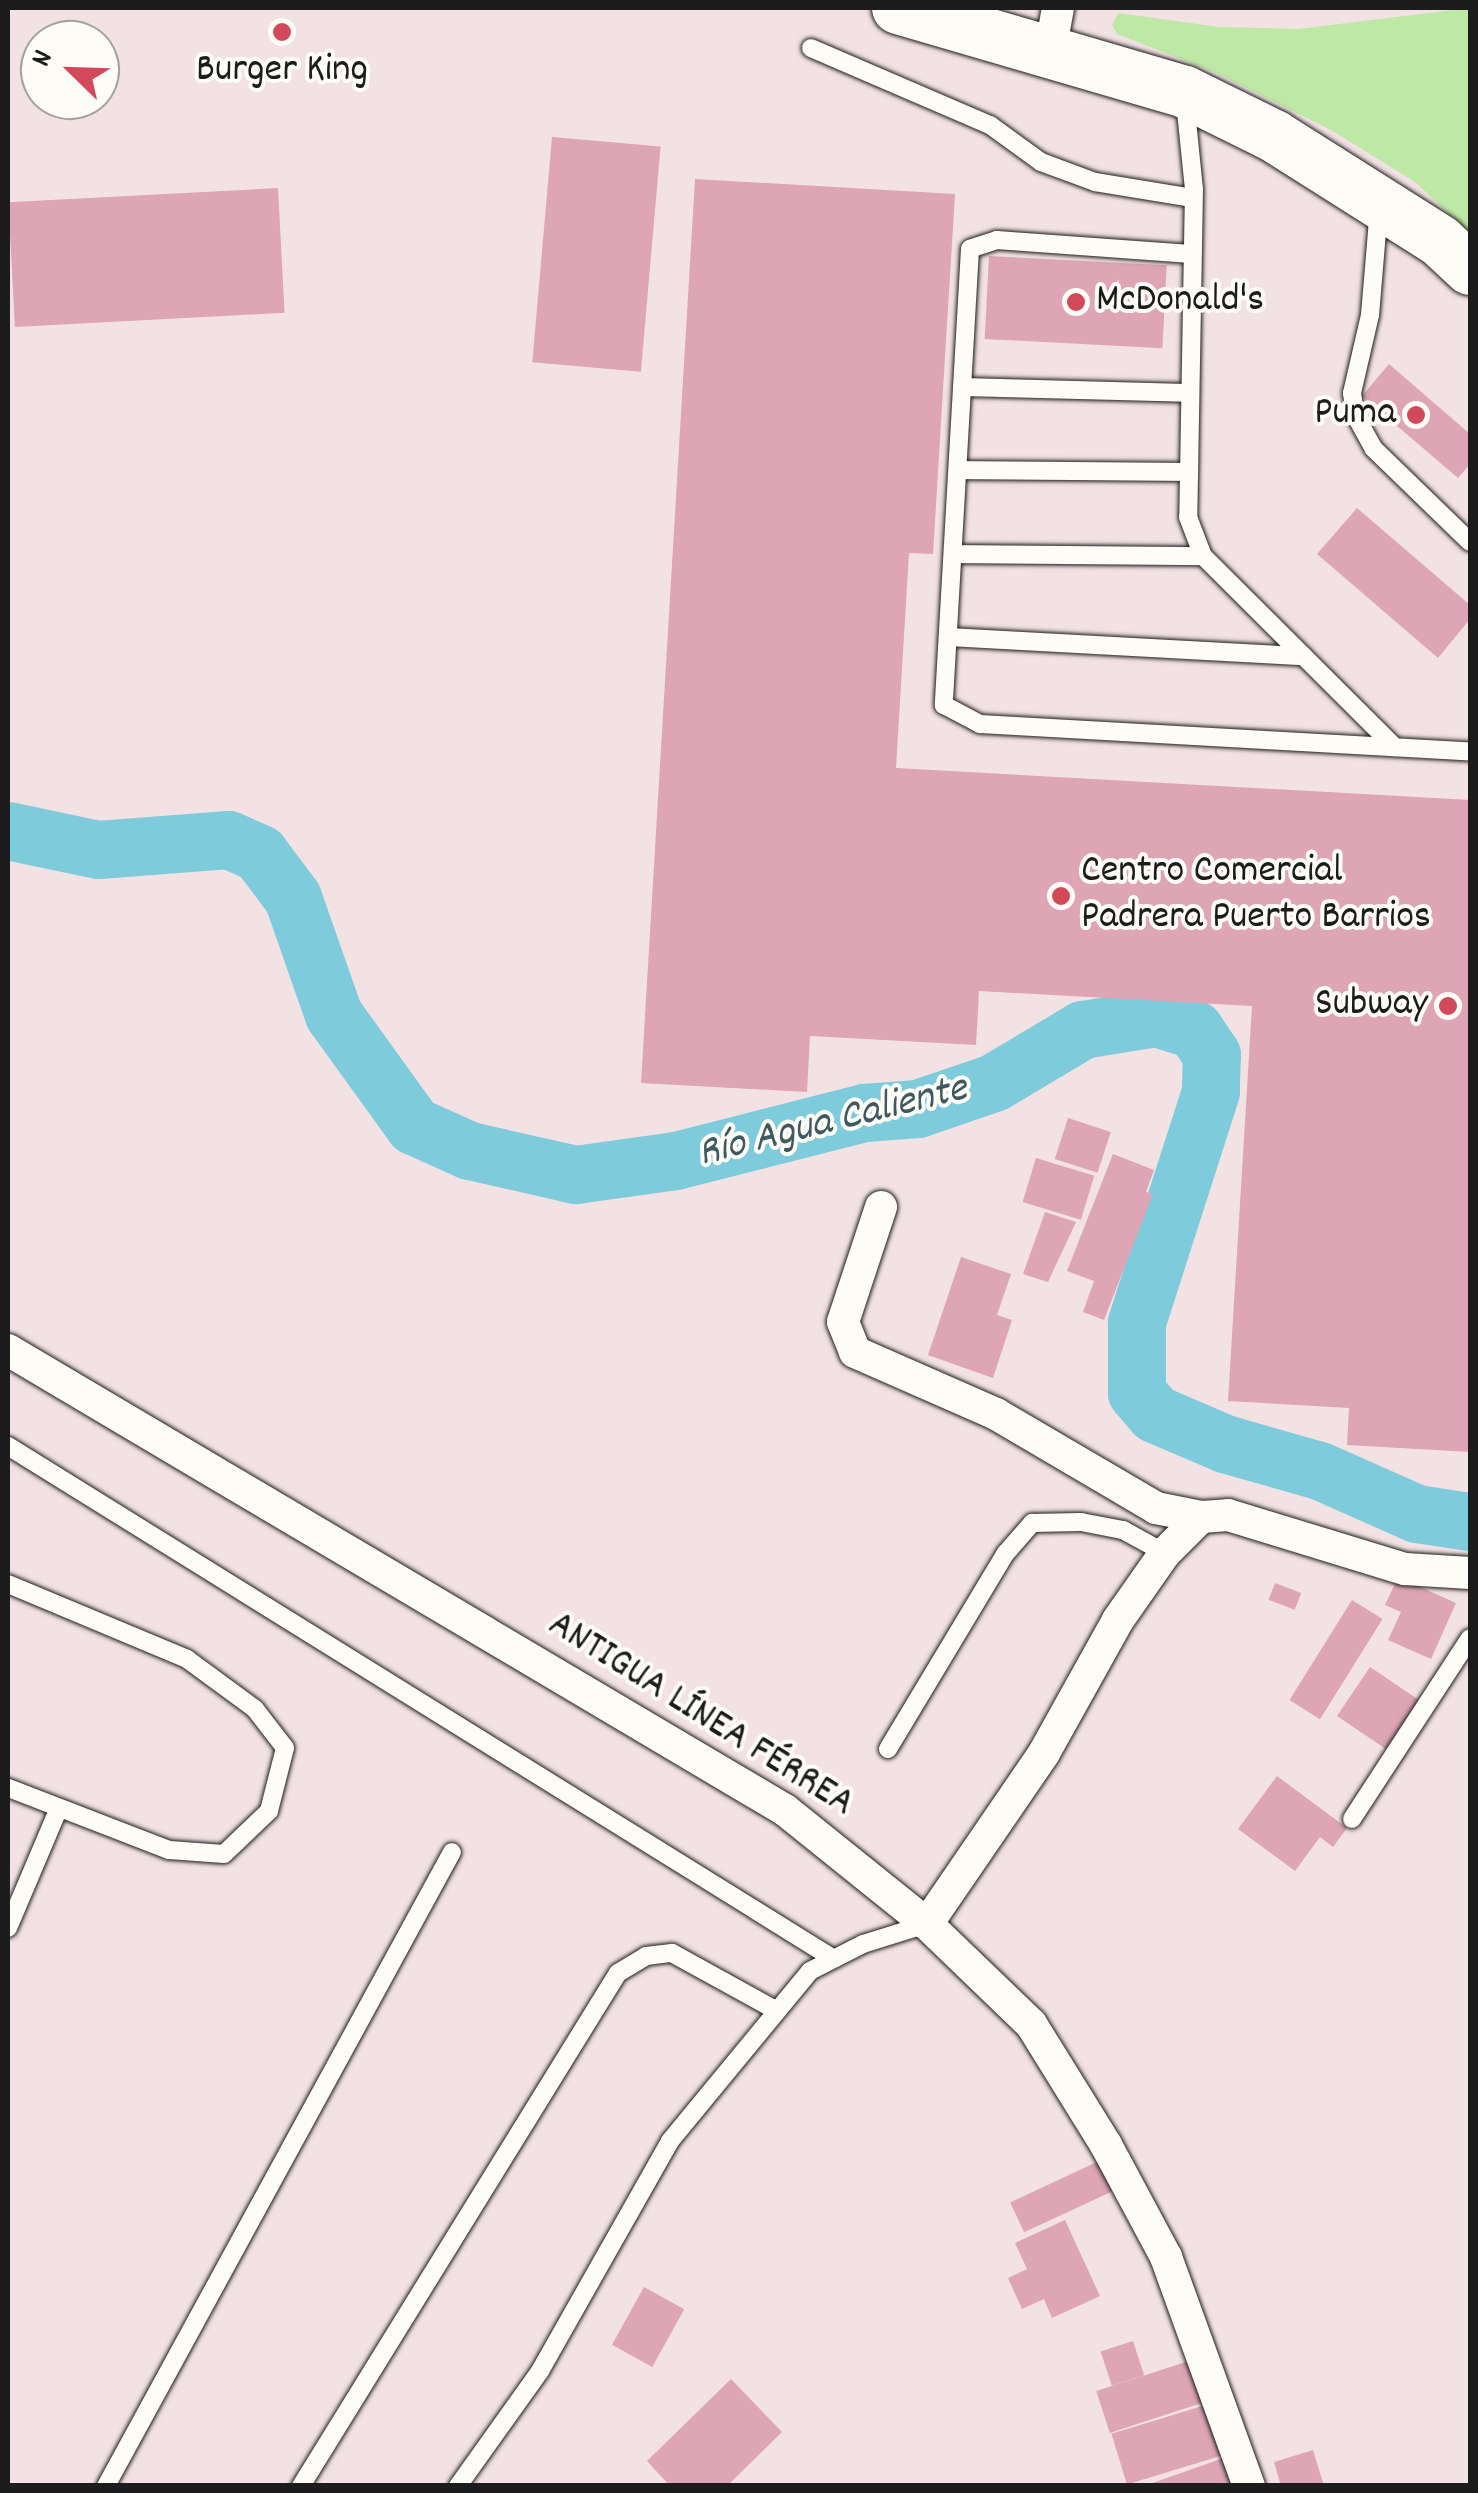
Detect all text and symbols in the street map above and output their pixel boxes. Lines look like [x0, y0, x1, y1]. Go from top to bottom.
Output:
north arrow [20, 20, 120, 120]
marker: Burger King [271, 21, 293, 43]
text: N [23, 45, 65, 73]
place label: Burger King [196, 48, 368, 96]
place label: McDonald's [1096, 278, 1264, 326]
marker: McDonald's [1065, 291, 1087, 313]
place label: Puma [1314, 391, 1396, 439]
marker: Puma [1405, 404, 1427, 426]
place label: Centro Comercial Padrera Puerto Barrios [1081, 849, 1431, 943]
marker: Centro Comercial Padrera Puerto Barrios [1050, 885, 1072, 907]
place label: Subway [1315, 982, 1428, 1030]
marker: Subway [1437, 995, 1459, 1017]
water label: Río Agua Caliente [693, 1065, 973, 1181]
street label: ANTIGUA LÍNEA FÉRREA [538, 1602, 862, 1830]

